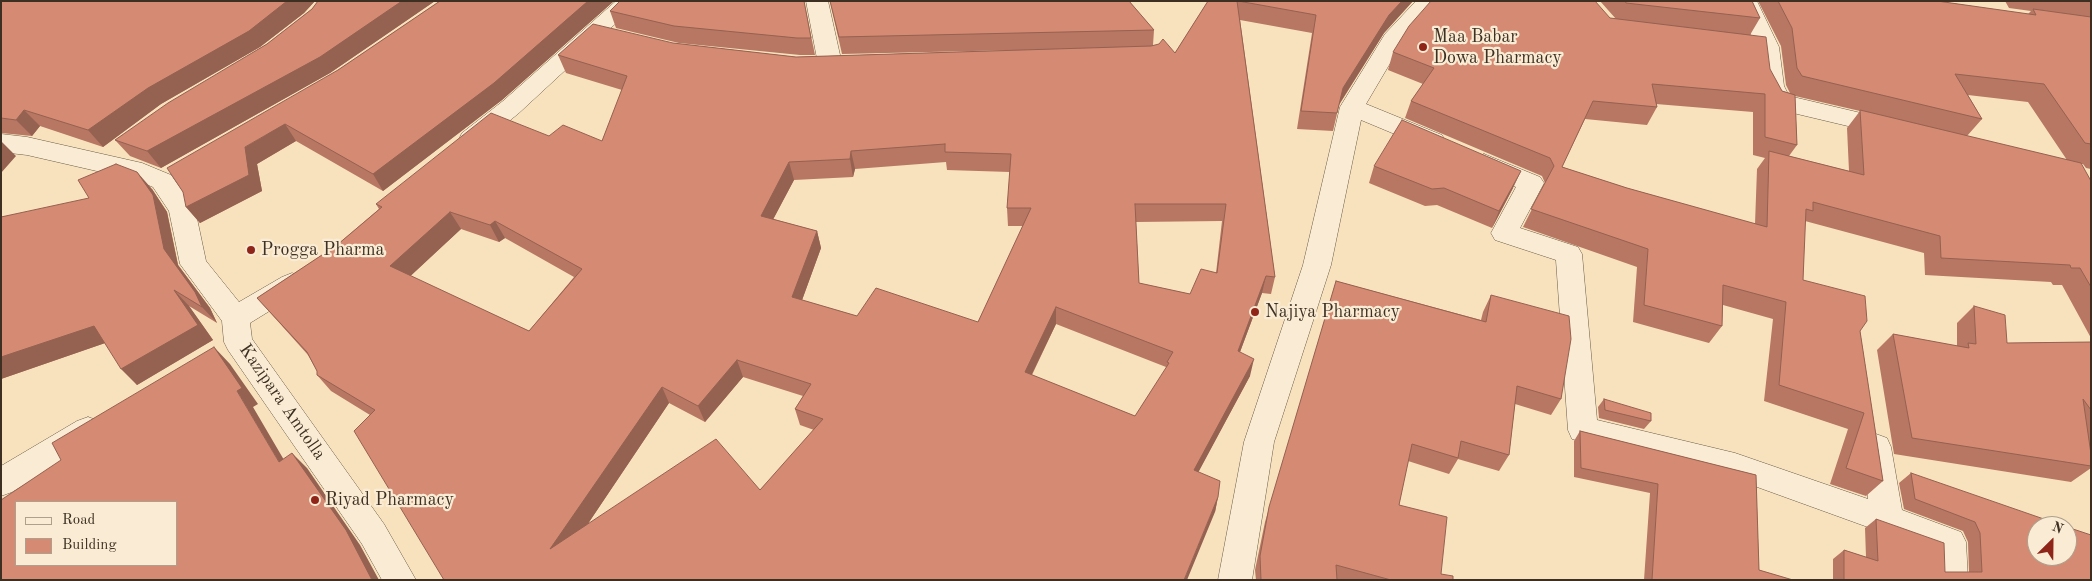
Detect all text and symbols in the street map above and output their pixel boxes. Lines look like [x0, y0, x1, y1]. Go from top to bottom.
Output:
place label: Maa Babar Dowa Pharmacy [1433, 26, 1562, 68]
marker: Maa Babar Dowa Pharmacy [1417, 41, 1429, 53]
place label: Progga Pharma [261, 239, 384, 261]
marker: Progga Pharma [245, 244, 257, 256]
place label: Najiya Pharmacy [1265, 301, 1400, 323]
marker: Najiya Pharmacy [1249, 306, 1261, 318]
street label: Kazipara Amtolla [234, 340, 330, 464]
place label: Riyad Pharmacy [325, 489, 454, 511]
marker: Riyad Pharmacy [309, 494, 321, 506]
legend [15, 501, 178, 566]
text: Road [62, 513, 95, 528]
north arrow [2027, 516, 2077, 566]
text: N [2050, 520, 2065, 537]
text: Building [62, 538, 117, 553]

